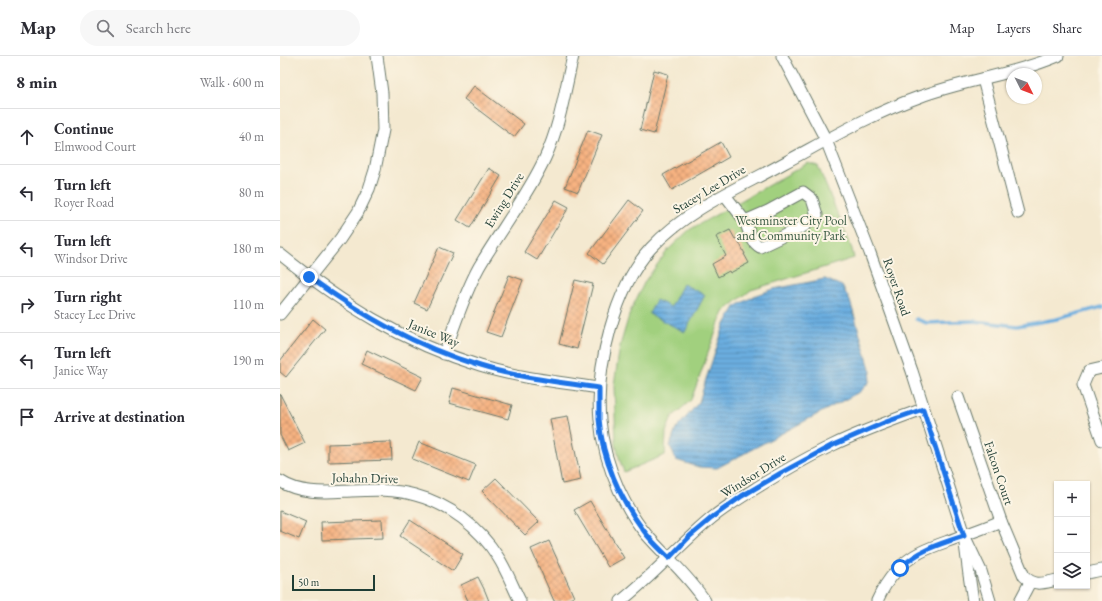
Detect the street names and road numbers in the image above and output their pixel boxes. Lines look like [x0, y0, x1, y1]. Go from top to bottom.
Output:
street label: Stacey Lee Drive [670, 161, 748, 217]
street label: Ewing Drive [480, 169, 528, 231]
street label: Royer Road [879, 256, 915, 319]
street label: Janice Way [405, 315, 462, 351]
street label: Falcon Court [980, 439, 1018, 507]
street label: Windsor Drive [717, 448, 789, 502]
street label: Johahn Drive [331, 469, 398, 487]

